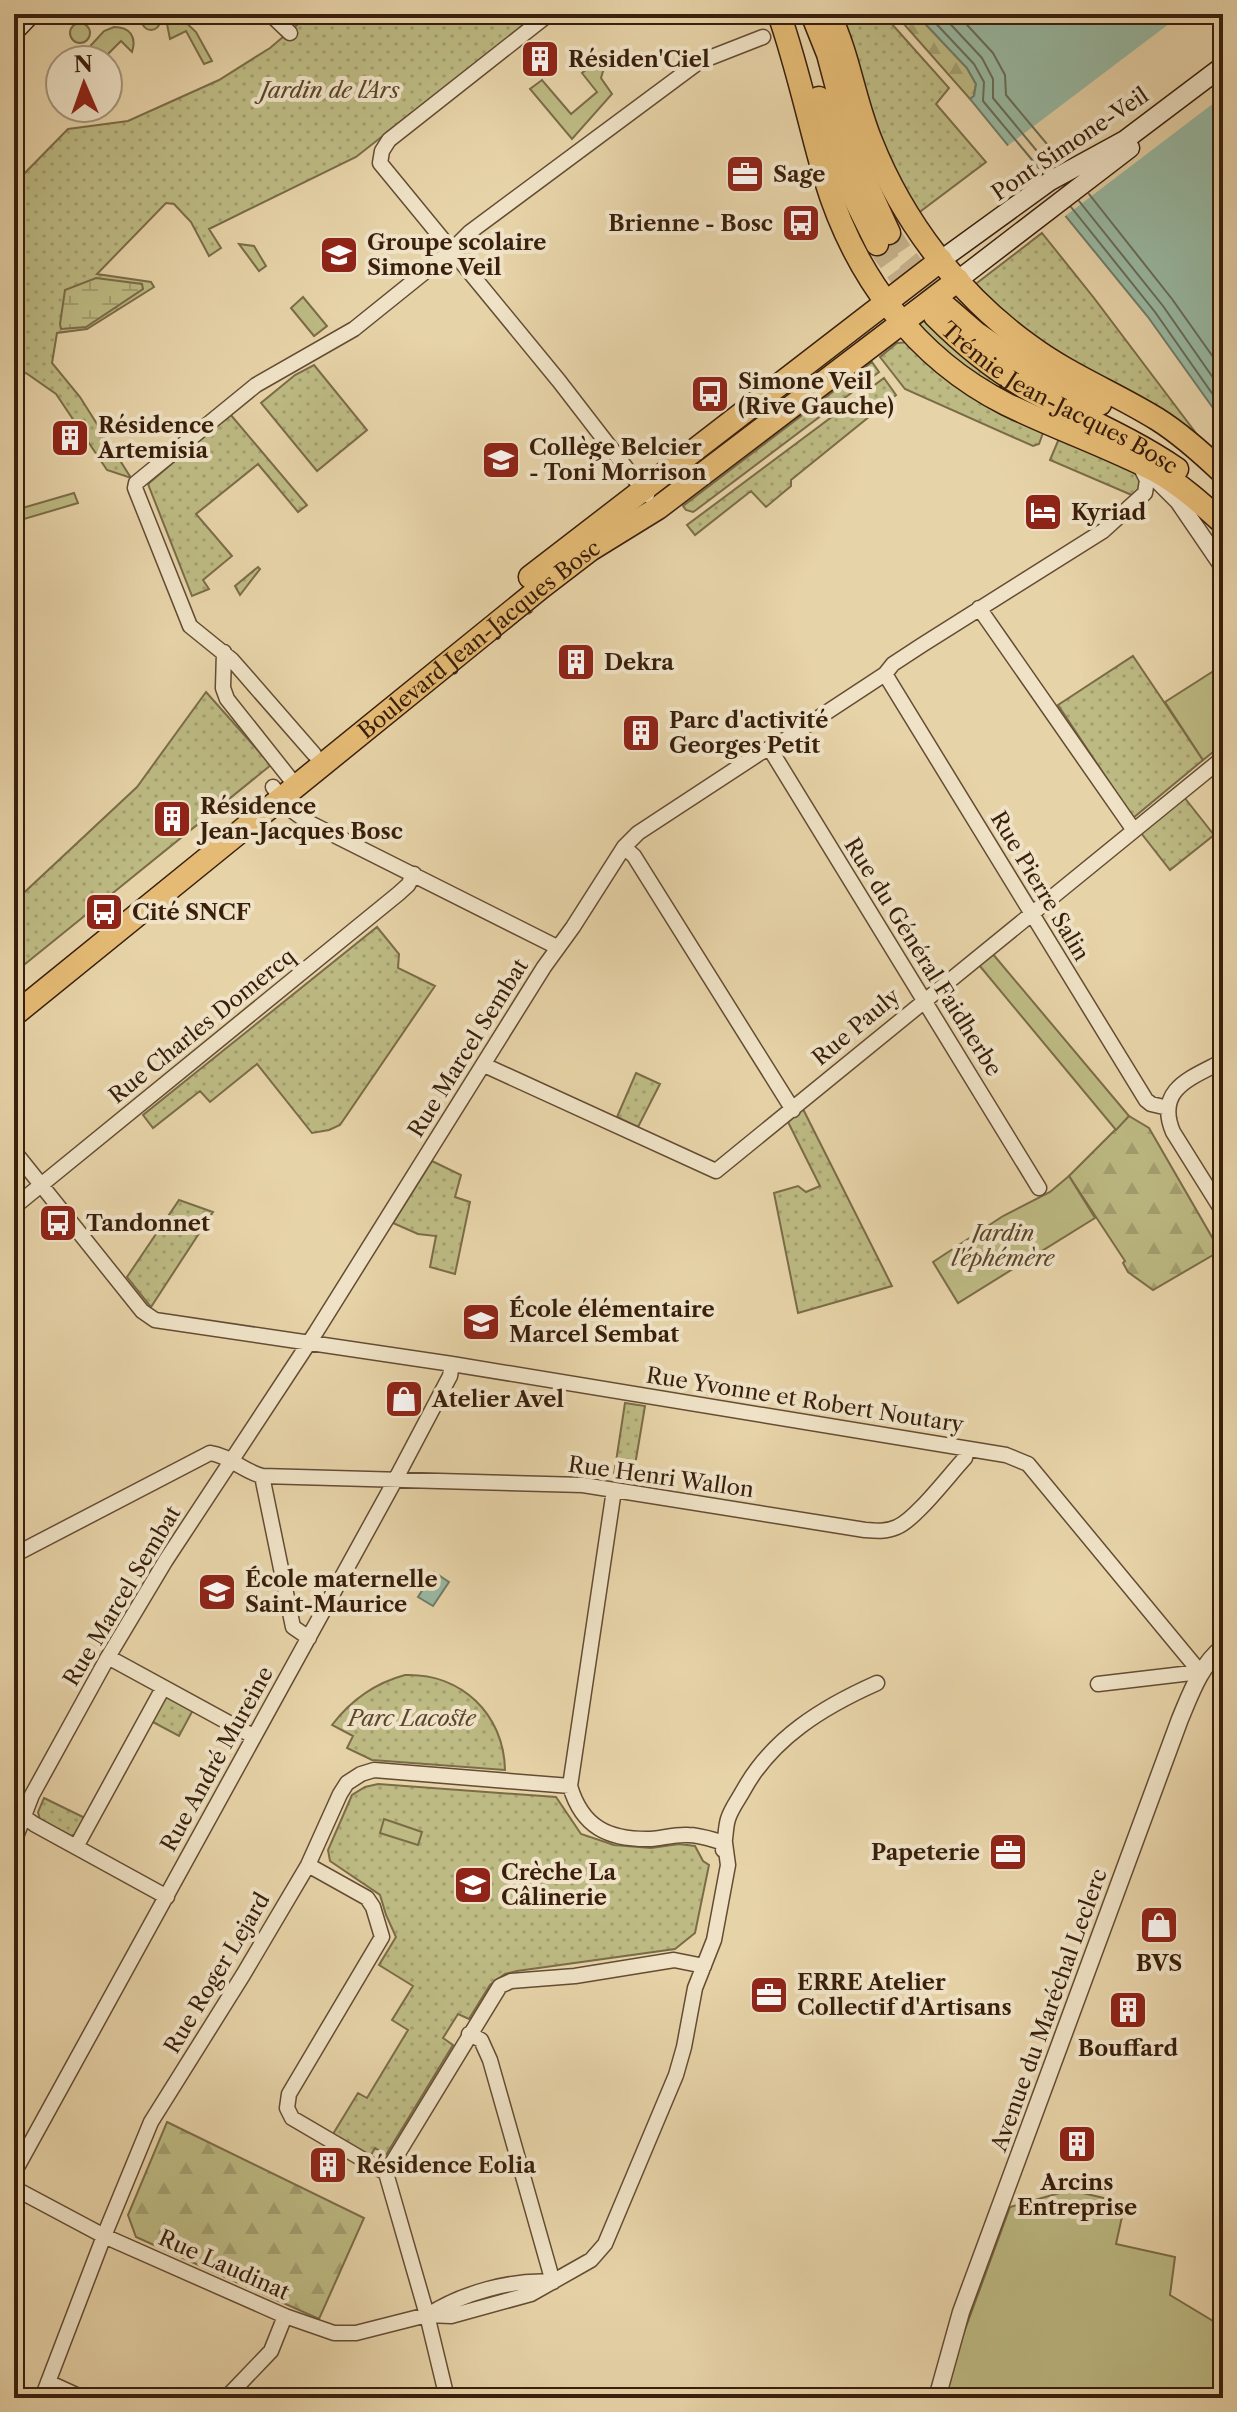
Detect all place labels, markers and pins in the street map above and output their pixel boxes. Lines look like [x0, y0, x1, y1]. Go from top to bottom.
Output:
building icon: Résiden'Ciel [519, 38, 561, 80]
place label: Résiden'Ciel [568, 46, 710, 73]
office icon: Sage [724, 153, 766, 195]
place label: Sage [773, 161, 825, 188]
bus stop icon: Brienne - Bosc [780, 202, 822, 244]
place label: Brienne - Bosc [608, 210, 773, 237]
place label: Groupe scolaire Simone Veil [367, 229, 546, 281]
school or university icon: Groupe scolaire Simone Veil [318, 234, 360, 276]
place label: Simone Veil (Rive Gauche) [738, 368, 894, 420]
bus stop icon: Simone Veil (Rive Gauche) [689, 373, 731, 415]
place label: Résidence Artemisia [97, 412, 214, 464]
building icon: Résidence Artemisia [49, 417, 91, 459]
place label: Collège Belcier - Toni Morrison [529, 434, 707, 486]
school or university icon: Collège Belcier - Toni Morrison [480, 439, 522, 481]
hotel icon: Kyriad [1022, 491, 1064, 533]
place label: Kyriad [1071, 499, 1147, 526]
building icon: Dekra [555, 641, 597, 683]
place label: Dekra [604, 649, 674, 676]
place label: Parc d'activité Georges Petit [669, 707, 828, 759]
building icon: Parc d'activité Georges Petit [620, 712, 662, 754]
place label: Résidence Jean-Jacques Bosc [196, 793, 403, 845]
building icon: Résidence Jean-Jacques Bosc [151, 798, 193, 840]
bus stop icon: Cité SNCF [83, 891, 125, 933]
place label: Cité SNCF [132, 899, 251, 926]
bus stop icon: Tandonnet [37, 1202, 79, 1244]
place label: Tandonnet [86, 1210, 210, 1237]
place label: École élémentaire Marcel Sembat [509, 1295, 715, 1348]
school or university icon: École élémentaire Marcel Sembat [460, 1301, 502, 1343]
shop icon: Atelier Avel [383, 1378, 425, 1420]
place label: Atelier Avel [431, 1386, 564, 1413]
place label: École maternelle Saint-Maurice [245, 1565, 438, 1618]
school or university icon: École maternelle Saint-Maurice [196, 1571, 238, 1613]
office icon: Papeterie [987, 1831, 1029, 1873]
place label: Papeterie [871, 1839, 980, 1866]
place label: Crèche La Câlinerie [501, 1859, 616, 1911]
school or university icon: Crèche La Câlinerie [452, 1864, 494, 1906]
shop icon: BVS [1138, 1904, 1180, 1946]
place label: BVS [1136, 1950, 1182, 1977]
place label: ERRE Atelier Collectif d'Artisans [797, 1969, 1012, 2021]
office icon: ERRE Atelier Collectif d'Artisans [748, 1974, 790, 2016]
building icon: Bouffard [1107, 1989, 1149, 2031]
place label: Bouffard [1078, 2035, 1178, 2062]
building icon: Arcins Entreprise [1056, 2123, 1098, 2165]
building icon: Résidence Eolia [307, 2144, 349, 2186]
place label: Résidence Eolia [356, 2152, 536, 2179]
place label: Arcins Entreprise [1017, 2169, 1137, 2221]

